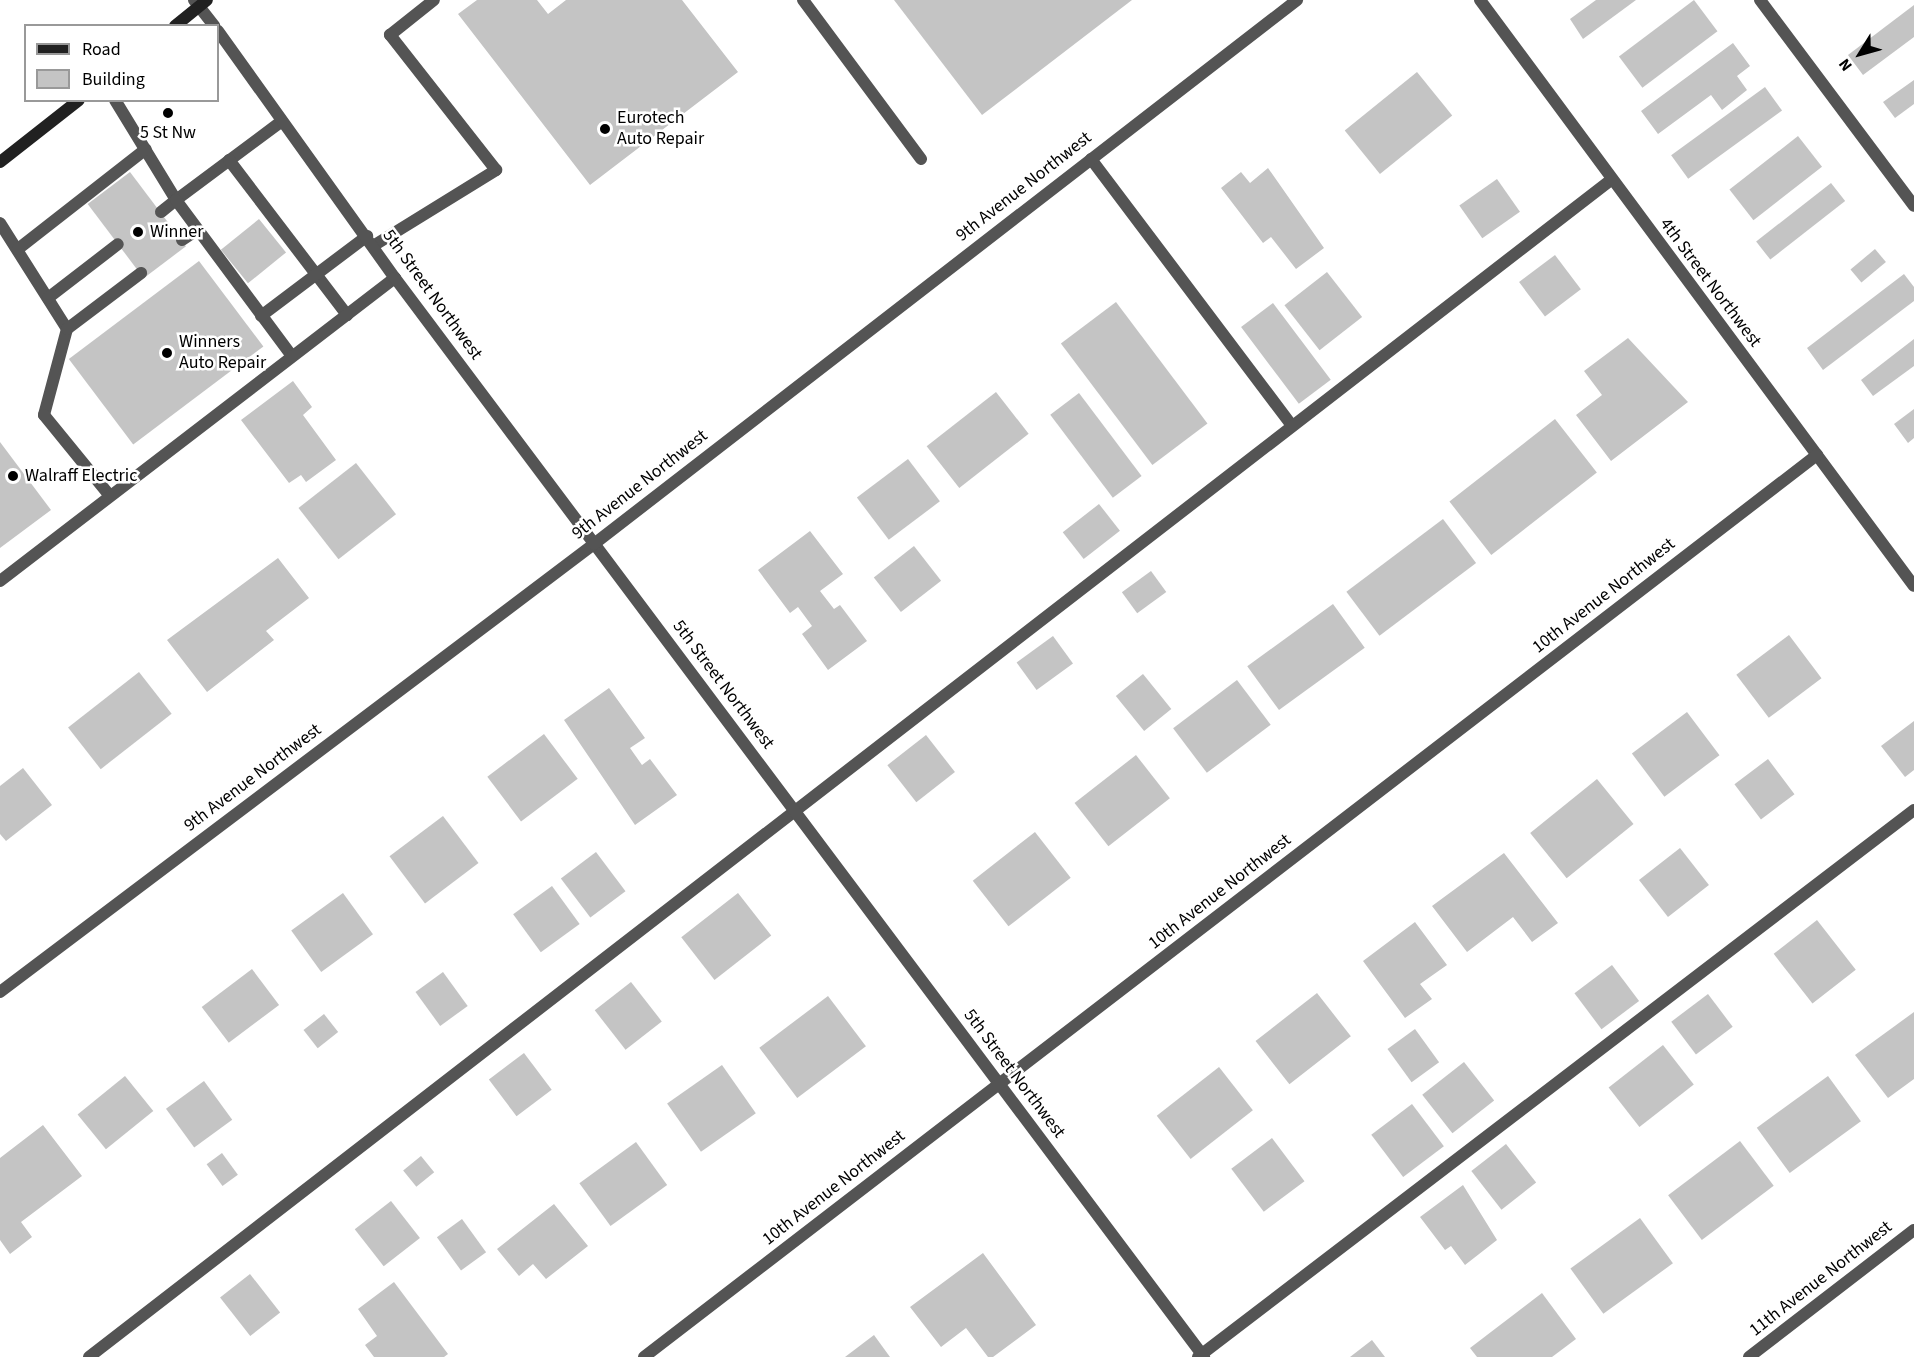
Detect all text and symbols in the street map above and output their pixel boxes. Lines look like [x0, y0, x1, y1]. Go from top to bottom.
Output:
legend [24, 24, 219, 102]
north arrow [1830, 24, 1890, 84]
text: Road [82, 37, 121, 62]
text: N [1834, 54, 1858, 76]
text: Building [82, 67, 145, 92]
marker: 5 St Nw [161, 106, 175, 120]
place label: Eurotech Auto Repair [617, 108, 704, 150]
place label: 5 St Nw [140, 122, 196, 144]
marker: Eurotech Auto Repair [598, 122, 612, 136]
street label: 9th Avenue Northwest [952, 127, 1096, 247]
street label: 4th Street Northwest [1655, 214, 1765, 352]
place label: Winner [150, 221, 203, 243]
marker: Winner [131, 225, 145, 239]
street label: 5th Street Northwest [378, 226, 486, 364]
place label: Winners Auto Repair [179, 332, 266, 374]
marker: Winners Auto Repair [160, 346, 174, 360]
street label: 9th Avenue Northwest [568, 425, 712, 545]
place label: Walraff Electric [25, 465, 137, 487]
marker: Walraff Electric [6, 469, 20, 483]
street label: 10th Avenue Northwest [1528, 534, 1680, 658]
street label: 5th Street Northwest [668, 616, 778, 754]
street label: 9th Avenue Northwest [180, 719, 326, 837]
street label: 10th Avenue Northwest [1144, 830, 1296, 954]
street label: 5th Street Northwest [959, 1005, 1069, 1143]
street label: 10th Avenue Northwest [758, 1126, 910, 1250]
street label: 11th Avenue Northwest [1745, 1217, 1897, 1341]

